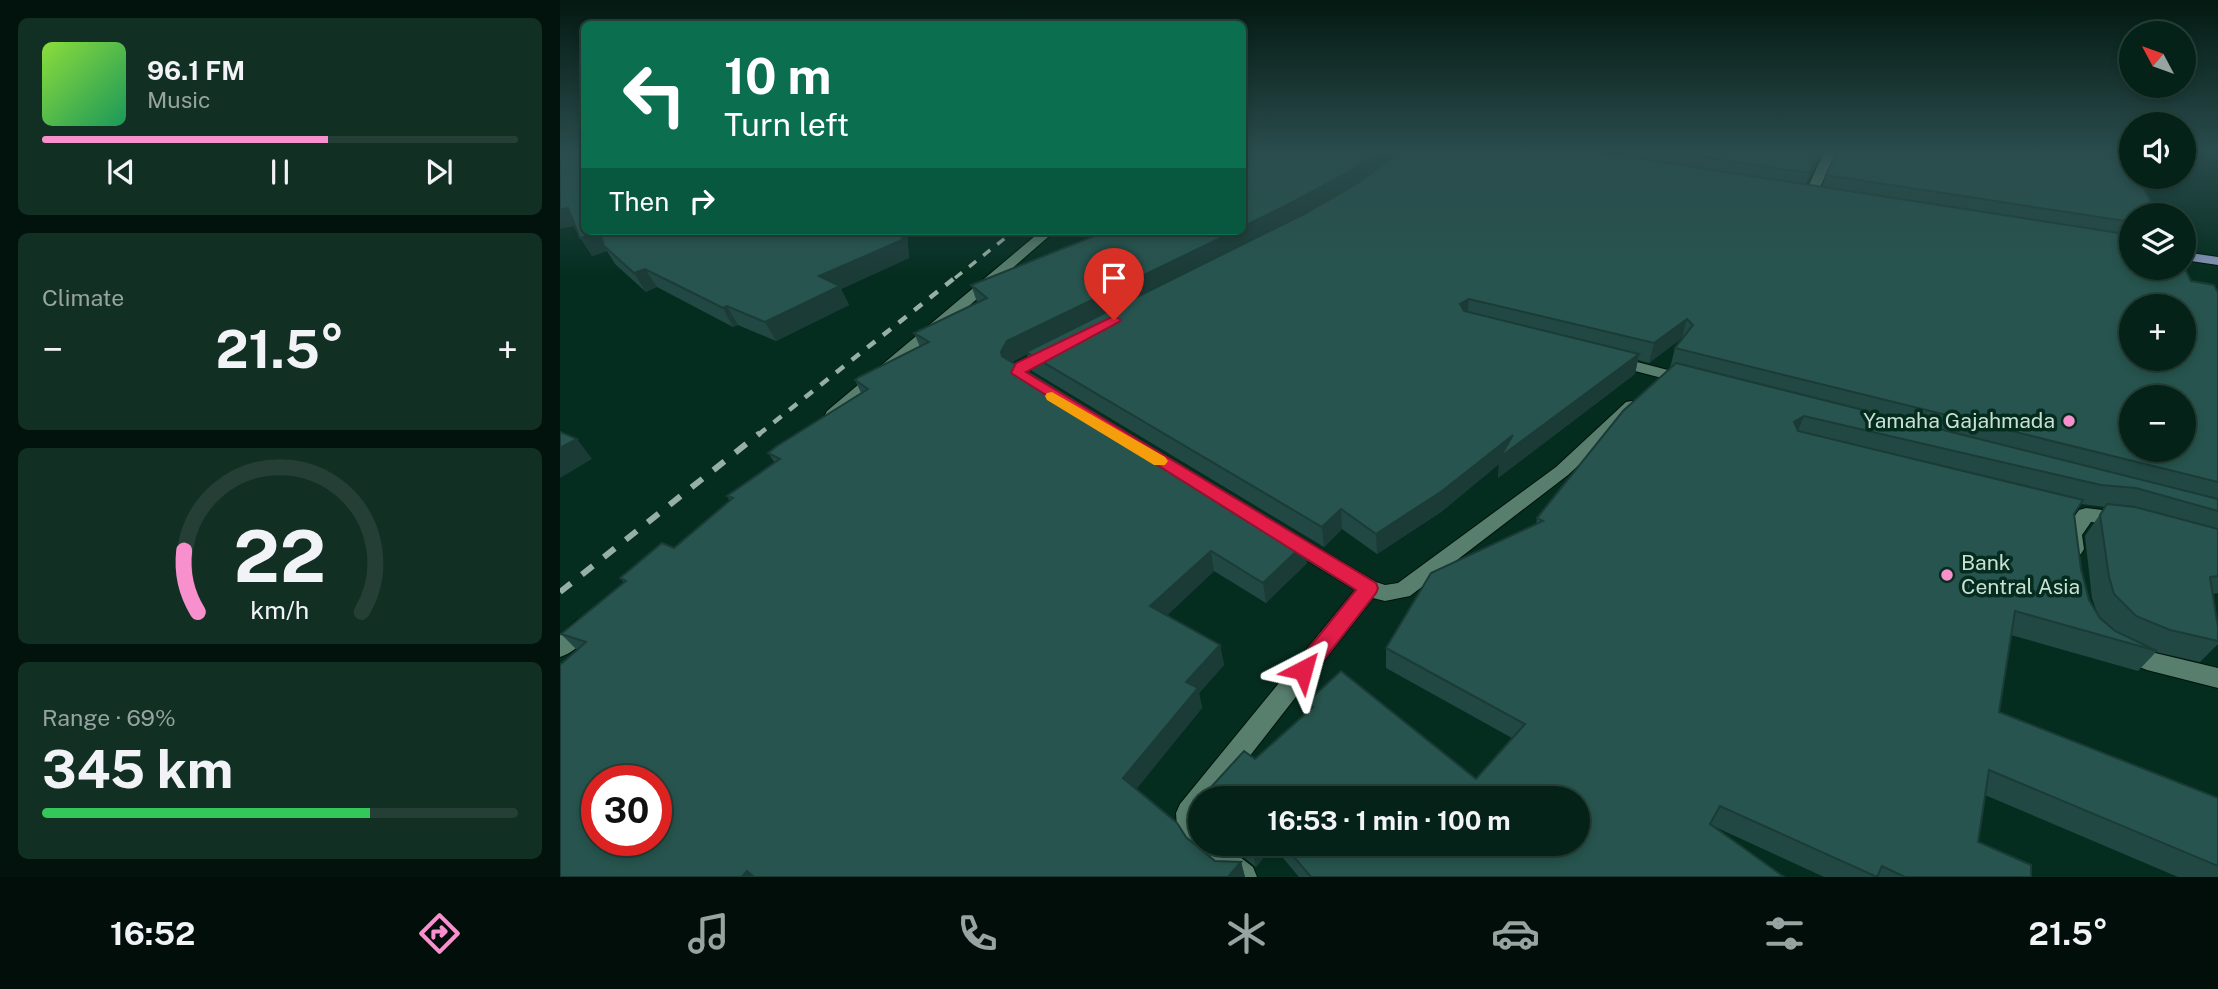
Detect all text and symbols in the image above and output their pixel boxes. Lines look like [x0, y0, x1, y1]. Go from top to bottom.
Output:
north arrow [2119, 21, 2196, 98]
map controls [2119, 21, 2196, 462]
text: 10 m [724, 47, 831, 105]
icon: left [609, 49, 700, 140]
text: 96.1 FM [147, 55, 245, 86]
text: Music [147, 86, 211, 113]
text: Turn left [724, 106, 849, 143]
button: sound [2119, 112, 2196, 189]
icon: previous [102, 153, 140, 191]
icon: pause [261, 153, 299, 191]
icon: next [420, 153, 458, 191]
icon: right [683, 182, 721, 220]
text: Then [609, 186, 669, 217]
button: layers [2119, 203, 2196, 280]
pin [1084, 248, 1144, 320]
icon: arrive [1095, 259, 1133, 297]
text: Climate [42, 284, 124, 311]
button: + [2119, 294, 2196, 371]
text: 21.5° [215, 319, 345, 380]
text: − [42, 327, 63, 372]
text: + [497, 327, 518, 372]
button: − [2119, 385, 2196, 462]
place label: Yamaha Gajahmada [1863, 408, 2055, 433]
marker: Yamaha Gajahmada [2061, 413, 2077, 429]
text: 22 [234, 513, 326, 598]
place label: Bank Central Asia [1961, 550, 2080, 599]
marker: Bank Central Asia [1939, 567, 1955, 583]
text: km/h [251, 595, 309, 625]
position arrow [1266, 633, 1340, 707]
text: Range · 69% [42, 704, 176, 731]
text: 345 km [42, 739, 233, 800]
speed limit sign: 30 [581, 765, 672, 856]
text: 16:53 · 1 min · 100 m [1267, 805, 1511, 836]
icon: directions [415, 909, 464, 958]
icon: music [684, 909, 733, 958]
icon: phone [953, 909, 1002, 958]
icon: climate [1222, 909, 1271, 958]
icon: car [1491, 909, 1540, 958]
icon: filters [1760, 909, 1809, 958]
text: 16:52 [110, 915, 195, 952]
text: 21.5° [2029, 915, 2108, 952]

